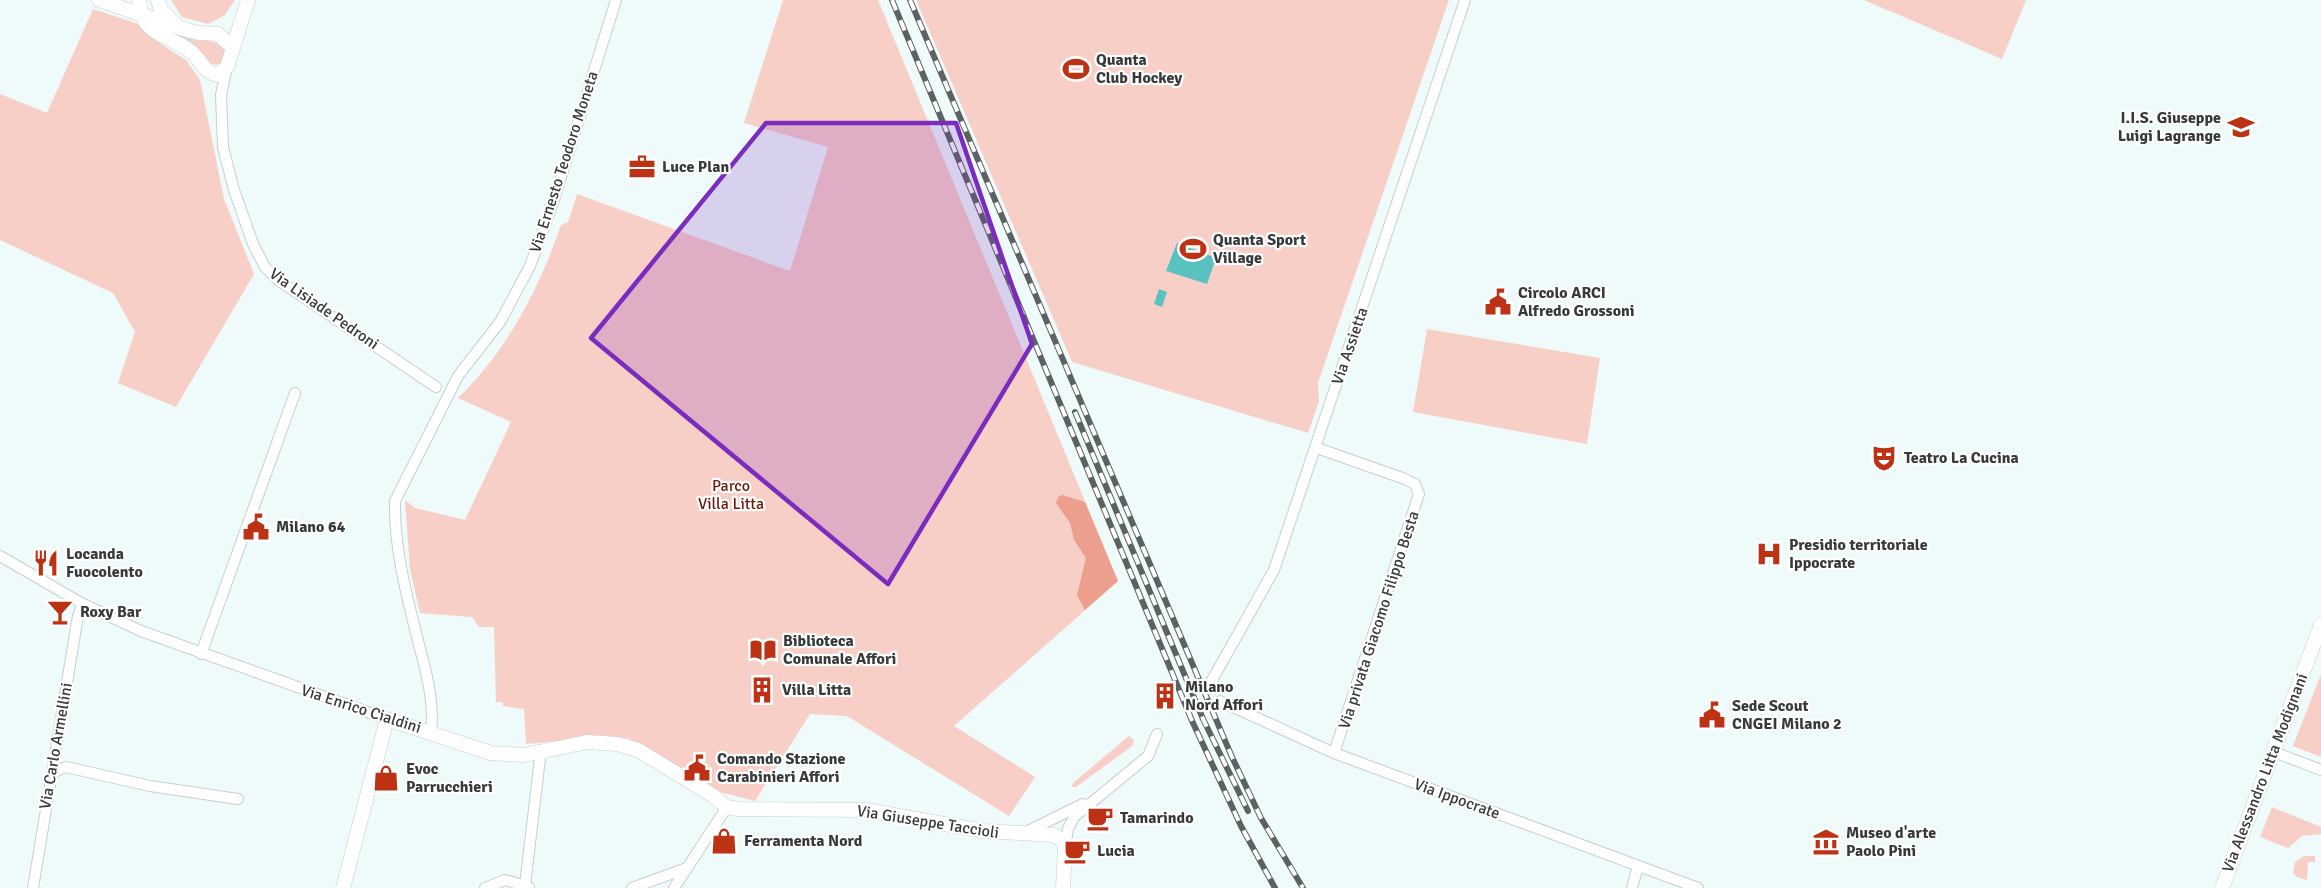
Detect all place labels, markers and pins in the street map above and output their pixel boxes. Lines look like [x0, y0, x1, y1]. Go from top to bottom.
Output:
place label: Quanta Club Hockey [1096, 50, 1182, 88]
sports icon: Quanta Club Hockey [1061, 54, 1091, 84]
place label: I.I.S. Giuseppe Luigi Lagrange [2118, 108, 2221, 146]
school or university icon: I.I.S. Giuseppe Luigi Lagrange [2226, 112, 2256, 142]
office icon: Luce Plan [627, 152, 657, 182]
place label: Luce Plan [662, 157, 730, 177]
place label: Quanta Sport Village [1213, 230, 1306, 268]
sports icon: Quanta Sport Village [1178, 234, 1208, 264]
place label: Circolo ARCI Alfredo Grossoni [1518, 283, 1635, 321]
public building icon: Circolo ARCI Alfredo Grossoni [1483, 287, 1513, 317]
theatre icon: Teatro La Cucina [1869, 443, 1899, 473]
place label: Teatro La Cucina [1904, 448, 2019, 468]
public building icon: Milano 64 [241, 512, 271, 542]
place label: Milano 64 [276, 517, 346, 537]
place label: Presidio territoriale Ippocrate [1789, 535, 1928, 573]
hospital icon: Presidio territoriale Ippocrate [1754, 539, 1784, 569]
place label: Locanda Fuocolento [66, 544, 143, 582]
restaurant icon: Locanda Fuocolento [31, 548, 61, 578]
bar icon: Roxy Bar [45, 597, 75, 627]
place label: Roxy Bar [80, 602, 142, 622]
place label: Biblioteca Comunale Affori [783, 631, 896, 669]
library icon: Biblioteca Comunale Affori [748, 635, 778, 665]
building icon: Villa Litta [747, 675, 777, 705]
place label: Milano Nord Affori [1185, 677, 1263, 715]
place label: Villa Litta [782, 680, 851, 700]
building icon: Milano Nord Affori [1150, 681, 1180, 711]
place label: Sede Scout CNGEI Milano 2 [1732, 696, 1842, 734]
public building icon: Sede Scout CNGEI Milano 2 [1697, 700, 1727, 730]
place label: Comando Stazione Carabinieri Affori [717, 749, 846, 787]
public building icon: Comando Stazione Carabinieri Affori [682, 753, 712, 783]
place label: Evoc Parrucchieri [406, 759, 493, 797]
shop icon: Evoc Parrucchieri [371, 763, 401, 793]
cafe icon: Tamarindo [1085, 803, 1115, 833]
place label: Tamarindo [1120, 808, 1194, 828]
place label: Museo d'arte Paolo Pini [1846, 823, 1936, 861]
shop icon: Ferramenta Nord [709, 826, 739, 856]
museum icon: Museo d'arte Paolo Pini [1811, 827, 1841, 857]
place label: Ferramenta Nord [744, 831, 863, 851]
cafe icon: Lucia [1062, 836, 1092, 866]
place label: Lucia [1097, 841, 1135, 861]

